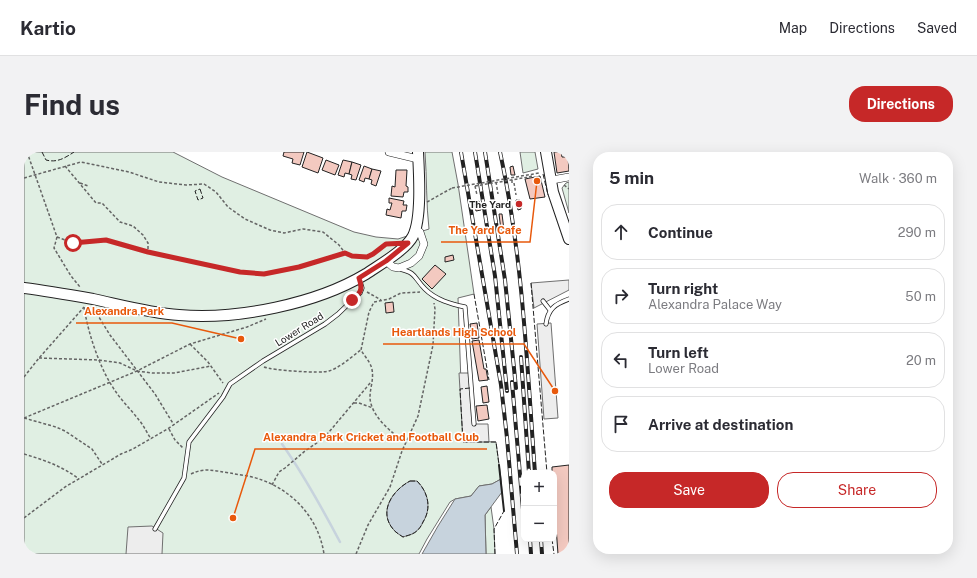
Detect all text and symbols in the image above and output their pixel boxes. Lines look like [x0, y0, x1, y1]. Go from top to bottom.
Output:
text: Kartio [20, 17, 76, 39]
text: Map [779, 20, 807, 36]
text: Directions [829, 20, 895, 36]
text: Saved [917, 20, 957, 36]
button: Directions [849, 86, 953, 122]
text: Find us [24, 88, 120, 121]
text: 5 min [609, 168, 654, 188]
text: Walk · 360 m [859, 171, 937, 186]
place label: The Yard [469, 198, 511, 210]
marker: The Yard [514, 199, 524, 209]
callout: The Yard Cafe [441, 219, 530, 242]
icon: ahead [610, 221, 632, 243]
text: The Yard Cafe [448, 224, 522, 236]
text: Continue [648, 224, 713, 241]
text: 290 m [898, 225, 936, 240]
route start [64, 234, 82, 252]
text: Turn right [648, 280, 718, 297]
icon: right [610, 285, 632, 307]
text: 50 m [905, 289, 936, 304]
route end [343, 291, 361, 309]
text: Alexandra Palace Way [648, 297, 782, 312]
callout: Alexandra Park [76, 300, 172, 323]
text: Alexandra Park [84, 305, 165, 317]
street label: Lower Road [273, 309, 325, 349]
callout: Heartlands High School [383, 321, 524, 344]
text: Heartlands High School [392, 326, 517, 338]
text: Turn left [648, 344, 709, 361]
icon: left [610, 349, 632, 371]
text: 20 m [906, 353, 936, 368]
text: Lower Road [648, 361, 719, 376]
icon: arrive [610, 413, 632, 435]
text: Arrive at destination [648, 416, 793, 433]
callout: Alexandra Park Cricket and Football Club [255, 426, 487, 449]
text: Alexandra Park Cricket and Football Club [263, 431, 479, 443]
map controls [521, 470, 557, 542]
button: + [521, 470, 557, 506]
button: Save [609, 472, 769, 508]
button: Share [777, 472, 937, 508]
button: − [521, 506, 557, 542]

